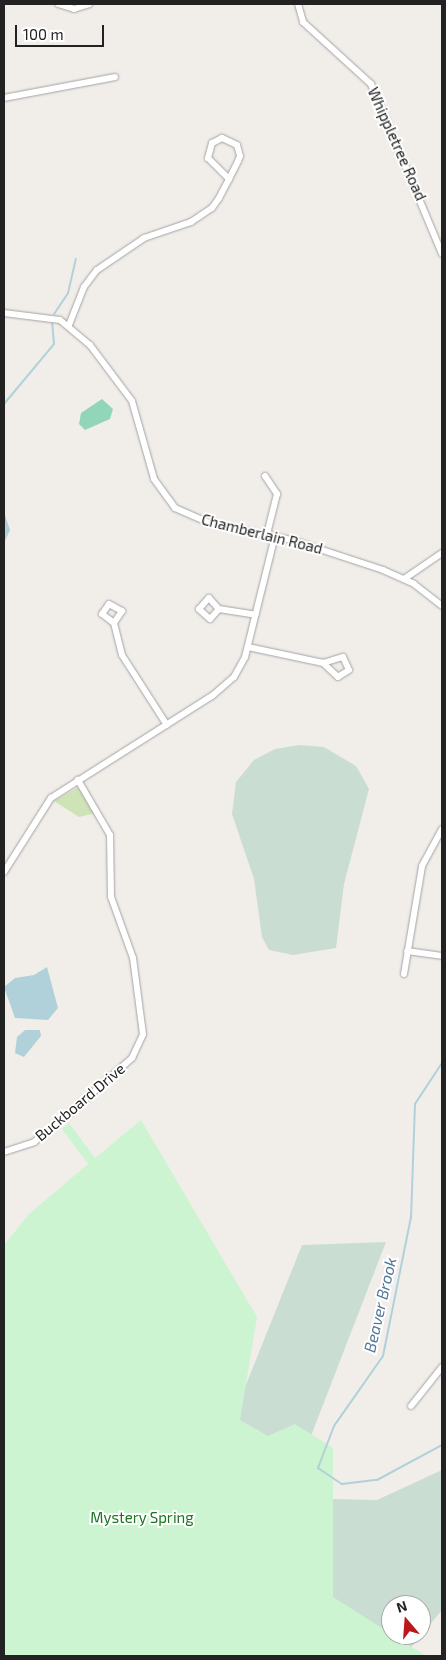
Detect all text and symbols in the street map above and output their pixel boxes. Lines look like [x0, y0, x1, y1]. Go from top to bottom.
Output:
scale bar [18, 15, 106, 47]
text: 100 m [23, 25, 64, 43]
street label: Whippletree Road [364, 85, 430, 203]
street label: Chamberlain Road [200, 510, 324, 558]
street label: Buckboard Drive [31, 1059, 129, 1145]
water label: Beaver Brook [360, 1256, 400, 1354]
park label: Mystery Spring [90, 1509, 194, 1527]
north arrow [381, 1595, 431, 1645]
text: N [394, 1597, 409, 1616]

